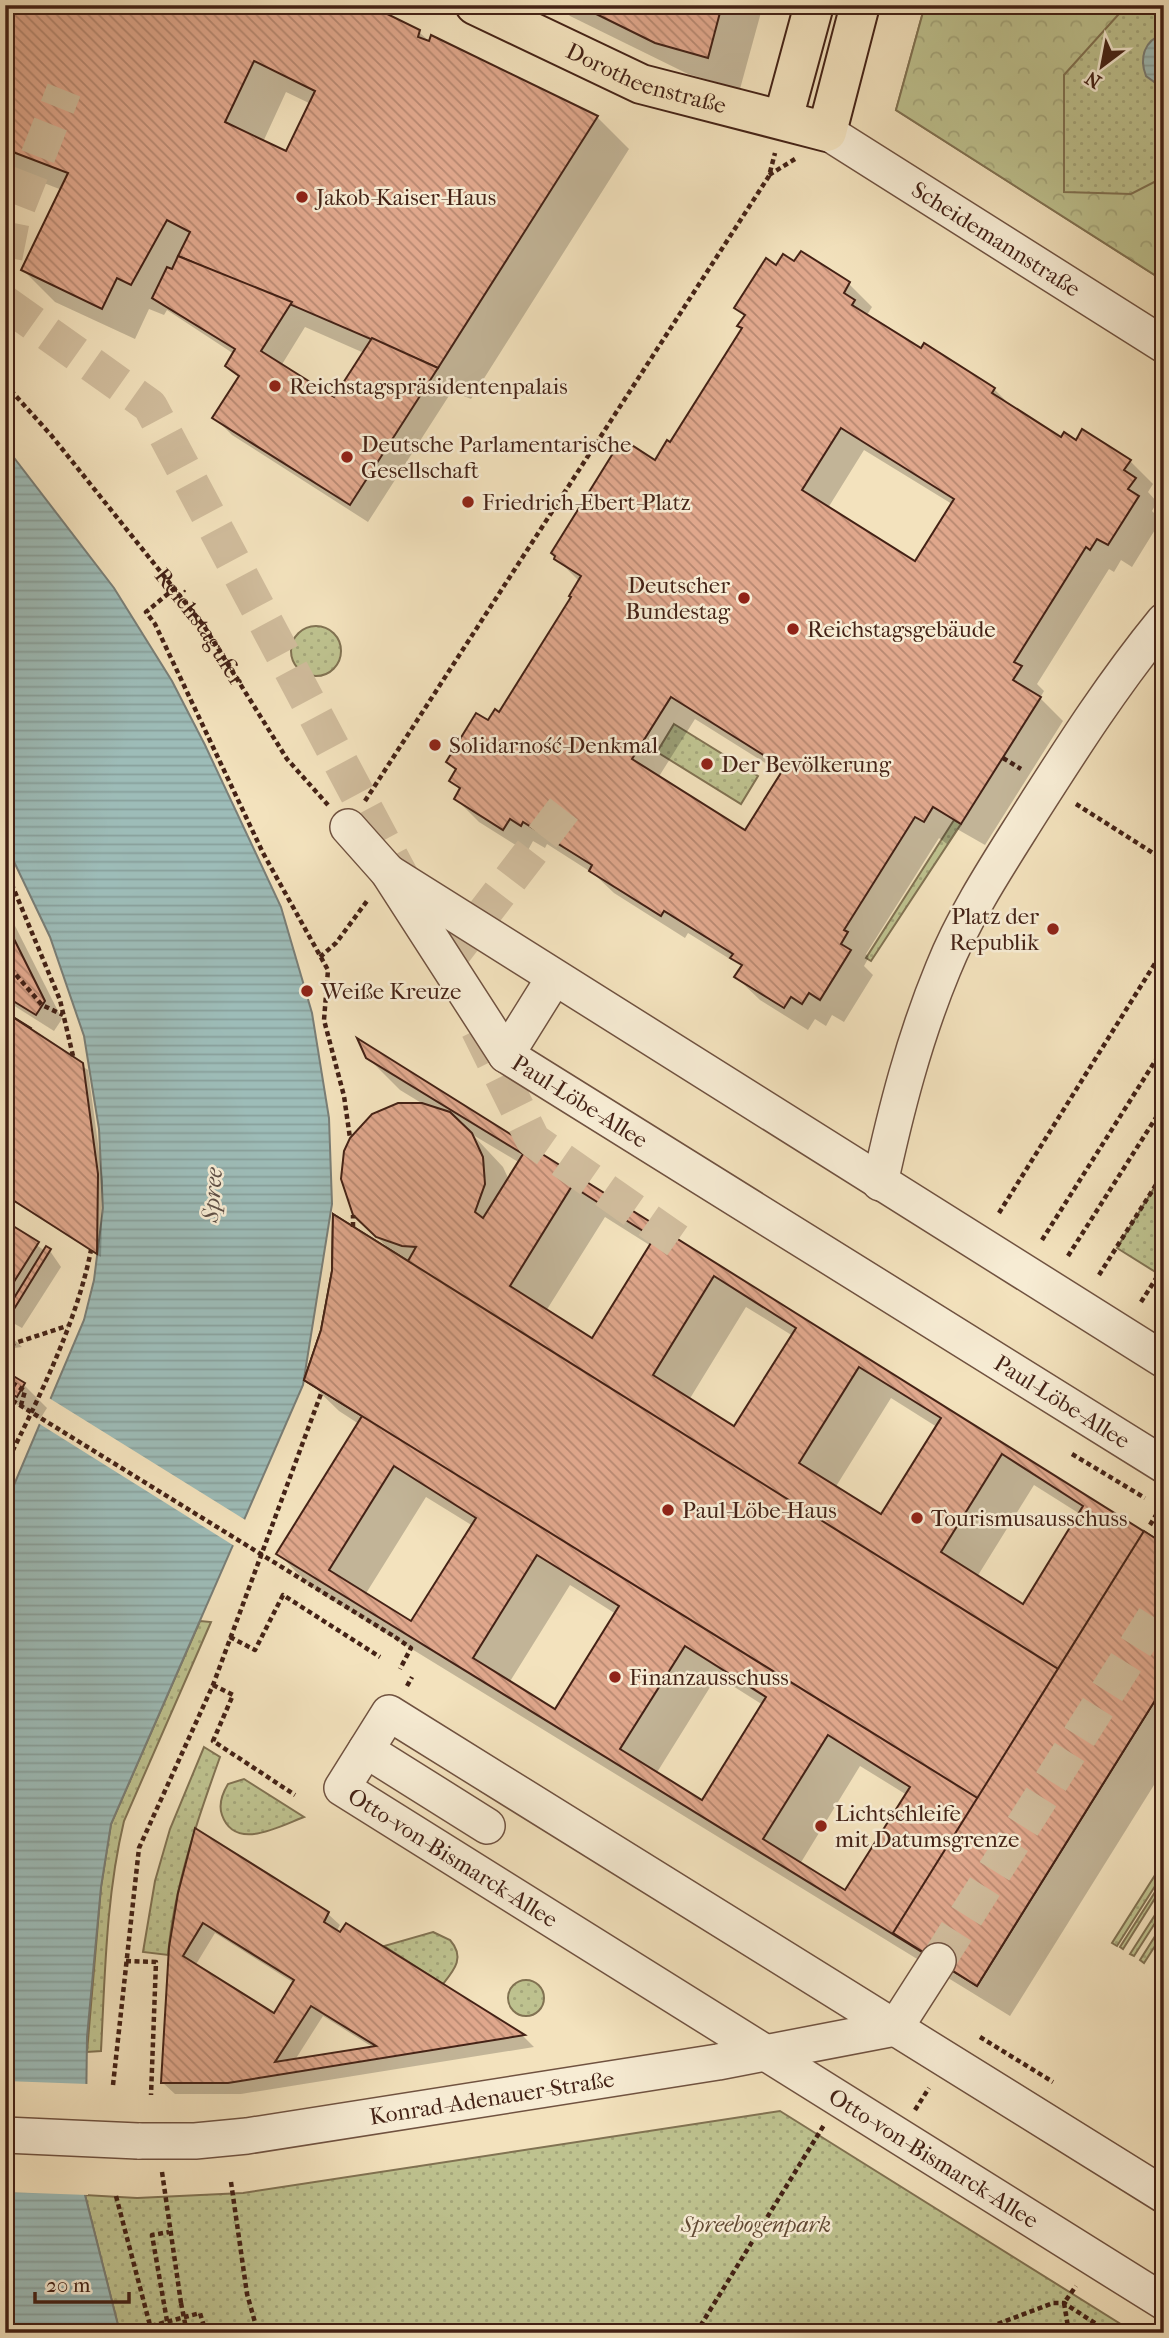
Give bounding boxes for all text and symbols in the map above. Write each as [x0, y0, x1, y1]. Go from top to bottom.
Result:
north arrow [1068, 32, 1138, 102]
street label: Dorotheenstraße [562, 37, 729, 119]
text: N [1081, 66, 1105, 93]
street label: Scheidemannstraße [907, 176, 1085, 302]
place label: Jakob-Kaiser-Haus [314, 184, 496, 211]
marker: Jakob-Kaiser-Haus [294, 189, 310, 205]
place label: Reichstagspräsidentenpalais [289, 373, 568, 400]
marker: Reichstagspräsidentenpalais [267, 378, 283, 394]
place label: Deutsche Parlamentarische Gesellschaft [361, 431, 631, 484]
marker: Deutsche Parlamentarische Gesellschaft [339, 449, 355, 465]
place label: Friedrich-Ebert-Platz [482, 489, 691, 516]
marker: Friedrich-Ebert-Platz [460, 494, 476, 510]
street label: Reichstagufer [149, 562, 252, 691]
place label: Deutscher Bundestag [625, 572, 731, 625]
marker: Deutscher Bundestag [736, 590, 752, 606]
place label: Reichstagsgebäude [807, 616, 996, 643]
marker: Reichstagsgebäude [785, 621, 801, 637]
place label: Solidarność-Denkmal [449, 732, 659, 759]
marker: Solidarność-Denkmal [427, 737, 443, 753]
place label: Der Bevölkerung [721, 751, 892, 778]
marker: Der Bevölkerung [699, 756, 715, 772]
place label: Platz der Republik [949, 903, 1040, 956]
marker: Platz der Republik [1045, 921, 1061, 937]
place label: Weiße Kreuze [320, 978, 461, 1005]
marker: Weiße Kreuze [299, 983, 315, 999]
street label: Paul-Löbe-Allee [507, 1049, 653, 1154]
water label: Spree [196, 1165, 228, 1224]
street label: Paul-Löbe-Allee [989, 1349, 1135, 1454]
place label: Paul-Löbe-Haus [682, 1497, 837, 1524]
marker: Paul-Löbe-Haus [660, 1502, 676, 1518]
place label: Tourismusausschuss [931, 1505, 1128, 1532]
marker: Tourismusausschuss [909, 1510, 925, 1526]
place label: Finanzausschuss [629, 1664, 789, 1691]
marker: Finanzausschuss [607, 1669, 623, 1685]
street label: Otto-von-Bismarck-Allee [343, 1782, 563, 1933]
place label: Lichtschleife mit Datumsgrenze [835, 1800, 1019, 1853]
marker: Lichtschleife mit Datumsgrenze [813, 1818, 829, 1834]
street label: Konrad-Adenauer-Straße [367, 2065, 616, 2130]
street label: Otto-von-Bismarck-Allee [824, 2082, 1043, 2234]
park label: Spreebogenpark [680, 2211, 831, 2238]
scale bar [35, 2261, 130, 2305]
text: 20 m [46, 2273, 91, 2297]

